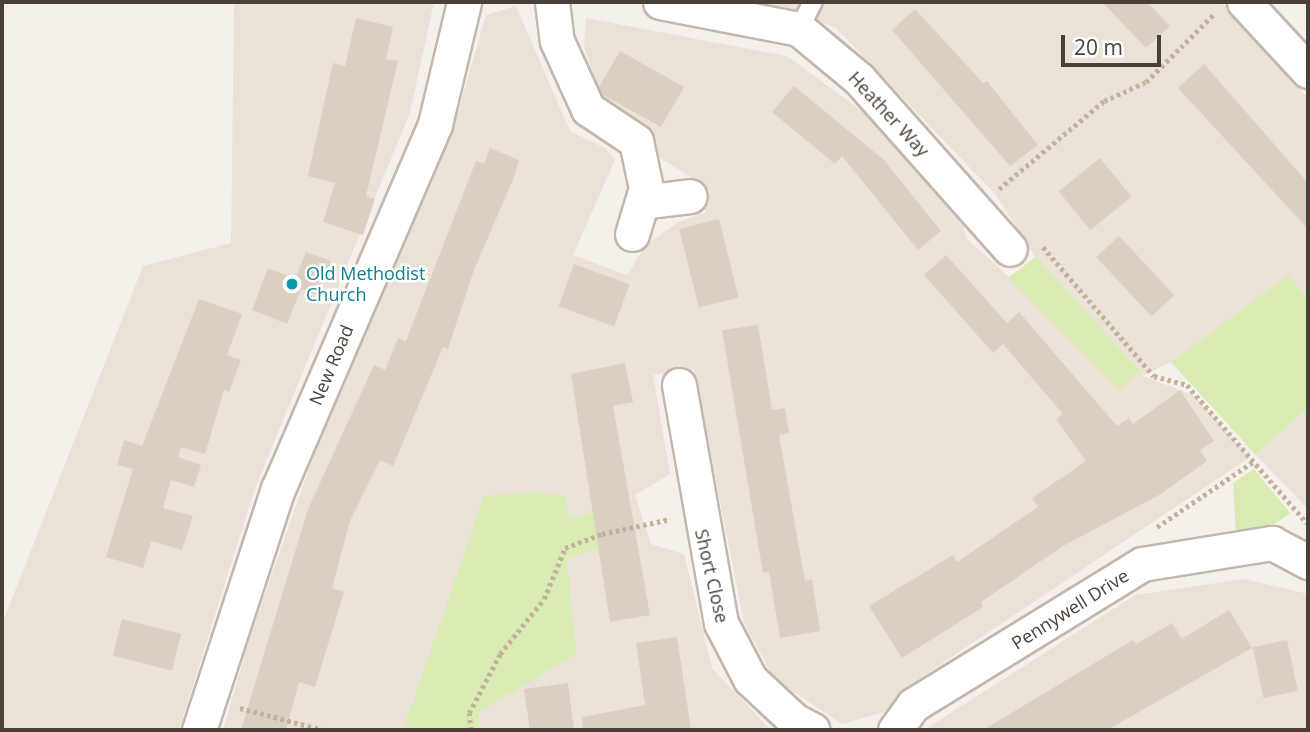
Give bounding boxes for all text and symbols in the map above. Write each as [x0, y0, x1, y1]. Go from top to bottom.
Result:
scale bar [1065, 21, 1165, 65]
text: 20 m [1074, 33, 1123, 61]
street label: Heather Way [844, 67, 934, 161]
place label: Old Methodist Church [306, 263, 425, 306]
marker: Old Methodist Church [284, 276, 300, 292]
street label: New Road [304, 322, 358, 408]
street label: Short Close [691, 527, 733, 625]
street label: Pennywell Drive [1007, 564, 1133, 654]

